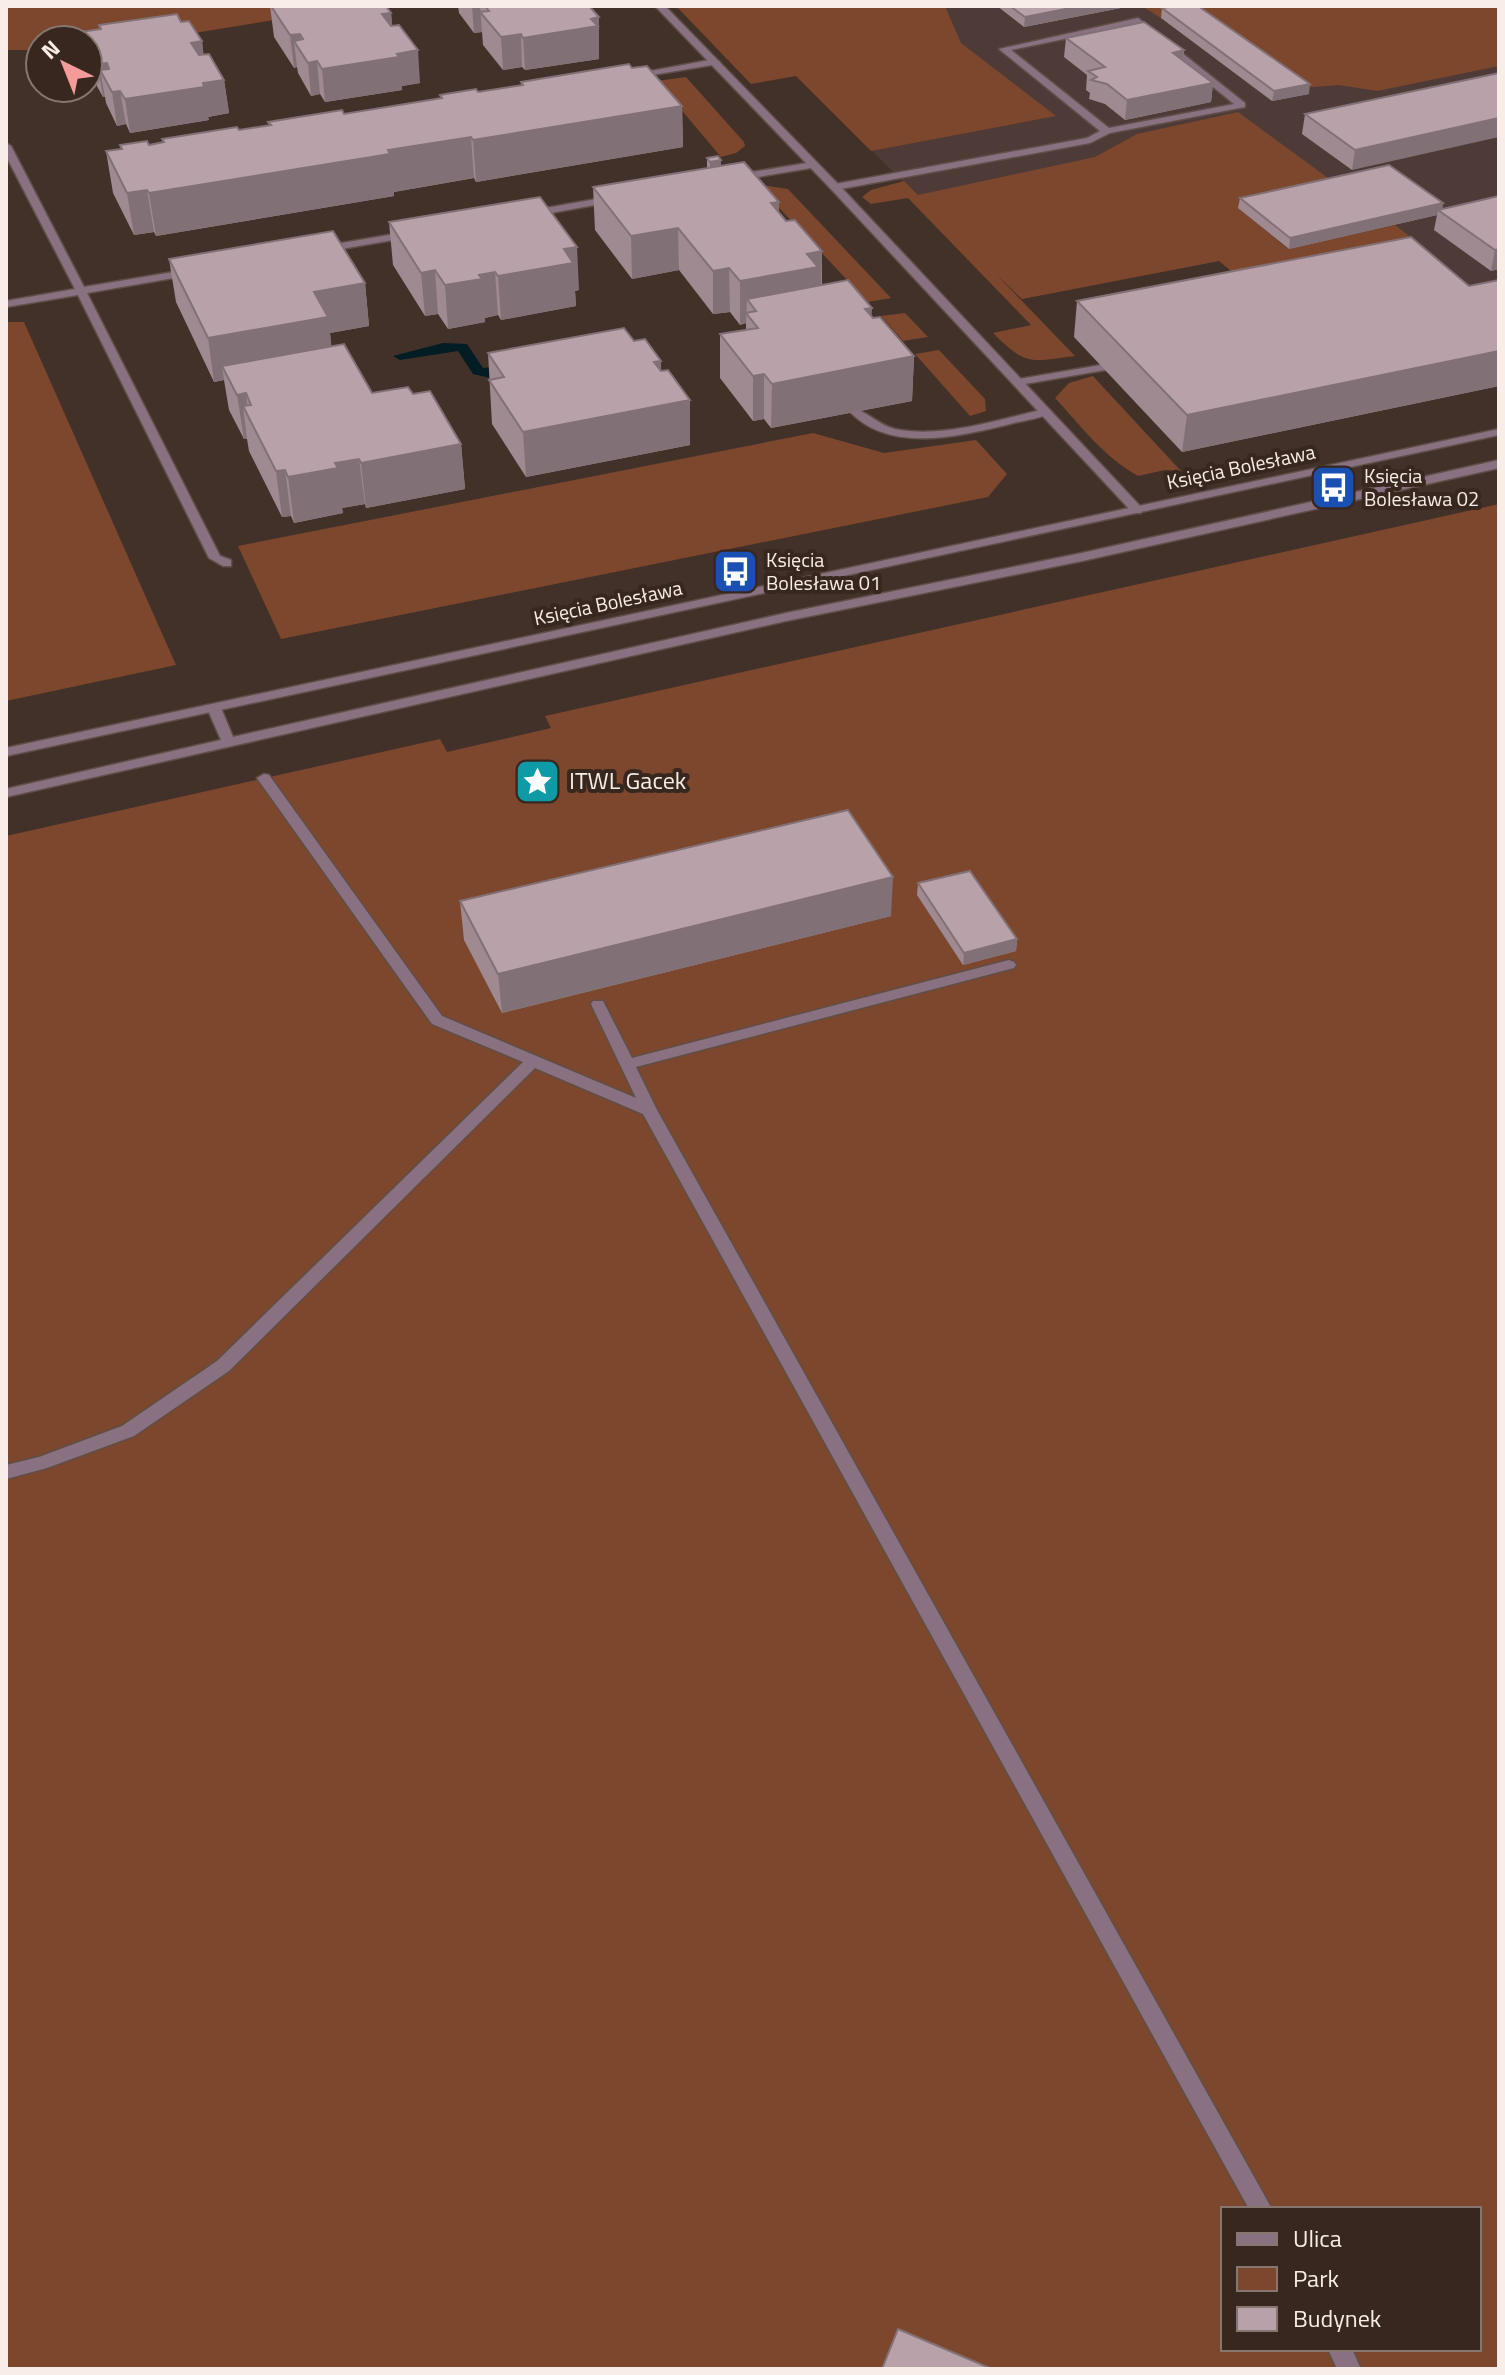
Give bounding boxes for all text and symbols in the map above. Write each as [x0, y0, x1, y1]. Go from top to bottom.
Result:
north arrow [24, 24, 104, 104]
text: N [33, 32, 68, 67]
street label: Księcia Bolesława [1164, 436, 1318, 497]
place label: Księcia Bolesława 02 [1364, 460, 1479, 514]
bus stop icon: Księcia Bolesława 02 [1309, 464, 1357, 512]
place label: Księcia Bolesława 01 [766, 544, 881, 598]
bus stop icon: Księcia Bolesława 01 [711, 547, 759, 595]
street label: Księcia Bolesława [531, 572, 685, 633]
place icon: ITWL Gacek [514, 757, 562, 805]
place label: ITWL Gacek [569, 762, 687, 798]
legend [1221, 2207, 1481, 2351]
text: Ulica [1293, 2220, 1342, 2256]
text: Park [1293, 2260, 1339, 2296]
text: Budynek [1293, 2300, 1382, 2336]

